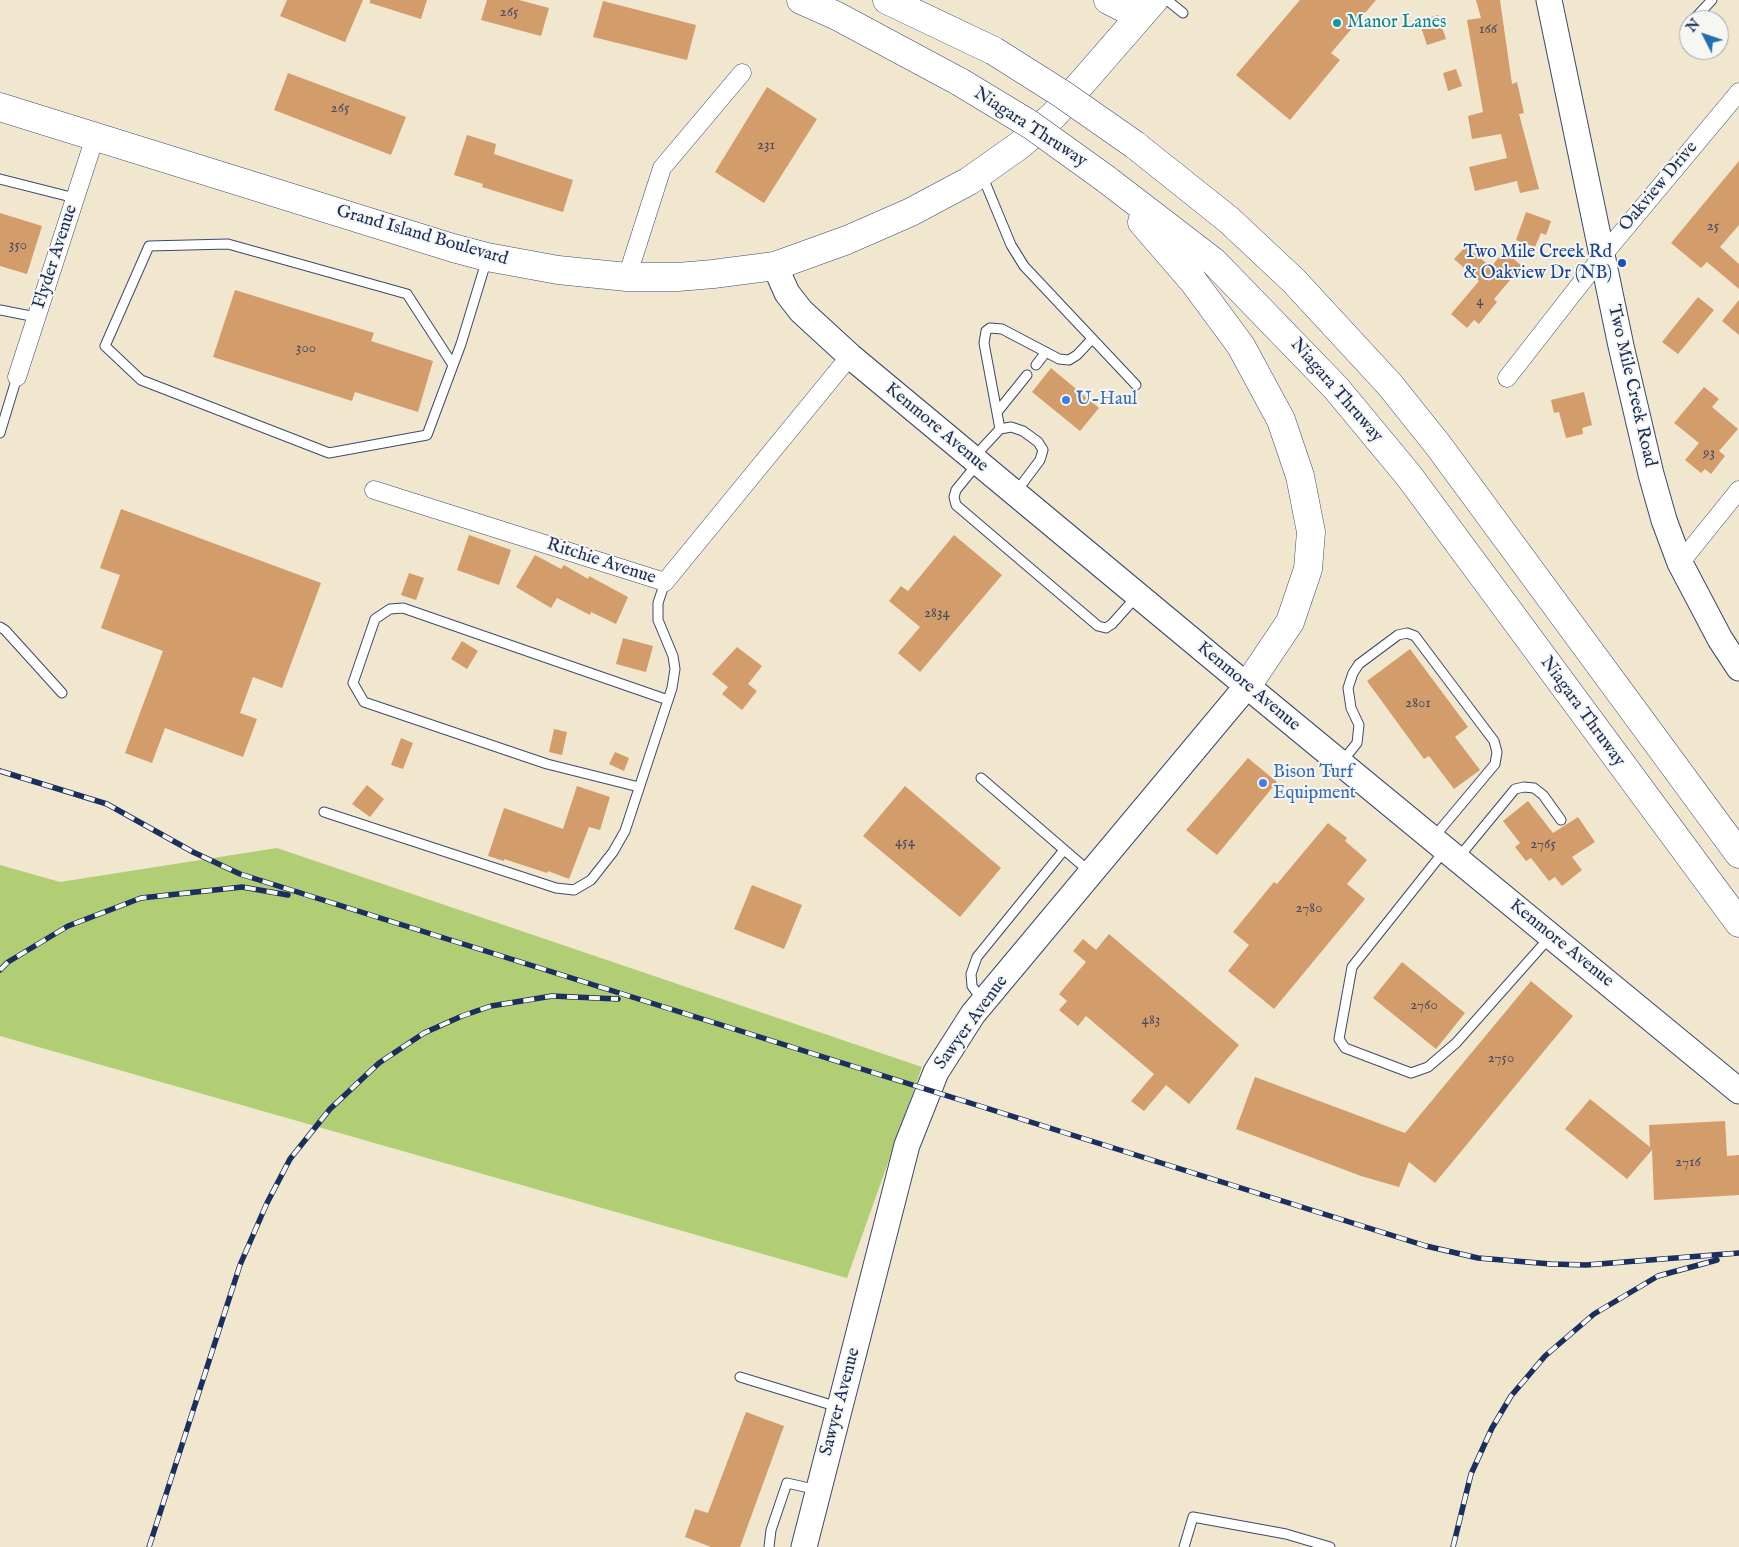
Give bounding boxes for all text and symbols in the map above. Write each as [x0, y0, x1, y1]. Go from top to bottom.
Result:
house number: 265 [500, 4, 518, 22]
north arrow [1679, 10, 1729, 60]
place label: Manor Lanes [1347, 12, 1446, 34]
text: N [1683, 15, 1704, 36]
marker: Manor Lanes [1331, 17, 1343, 29]
house number: 166 [1479, 21, 1497, 39]
street label: Niagara Thruway [969, 83, 1091, 173]
house number: 265 [331, 100, 349, 118]
house number: 231 [757, 137, 775, 155]
street label: Oakview Drive [1615, 138, 1703, 236]
street label: Grand Island Boulevard [334, 201, 510, 271]
street label: Flyder Avenue [29, 202, 83, 312]
house number: 25 [1707, 218, 1719, 236]
house number: 350 [9, 237, 27, 255]
place label: Two Mile Creek Rd & Oakview Dr (NB) [1463, 242, 1612, 284]
marker: Two Mile Creek Rd & Oakview Dr (NB) [1616, 257, 1628, 269]
house number: 4 [1476, 293, 1484, 311]
street label: Two Mile Creek Road [1602, 303, 1660, 469]
street label: Niagara Thruway [1285, 335, 1387, 447]
house number: 300 [296, 340, 316, 358]
street label: Kenmore Avenue [880, 379, 992, 477]
place label: U-Haul [1076, 389, 1137, 411]
marker: U-Haul [1060, 394, 1072, 406]
house number: 93 [1703, 445, 1715, 463]
street label: Ritchie Avenue [544, 534, 658, 590]
house number: 2834 [924, 605, 950, 623]
street label: Kenmore Avenue [1192, 638, 1304, 736]
street label: Niagara Thruway [1535, 653, 1629, 771]
house number: 2801 [1405, 695, 1431, 713]
place label: Bison Turf Equipment [1273, 762, 1356, 804]
marker: Bison Turf Equipment [1257, 777, 1269, 789]
house number: 454 [895, 834, 915, 852]
house number: 2765 [1530, 836, 1556, 854]
street label: Kenmore Avenue [1504, 895, 1618, 993]
house number: 2780 [1295, 900, 1323, 918]
street label: Sawyer Avenue [931, 972, 1013, 1074]
house number: 2760 [1410, 997, 1438, 1015]
house number: 483 [1142, 1012, 1160, 1030]
house number: 2750 [1488, 1050, 1514, 1068]
house number: 2716 [1675, 1154, 1701, 1172]
street label: Sawyer Avenue [816, 1346, 866, 1458]

